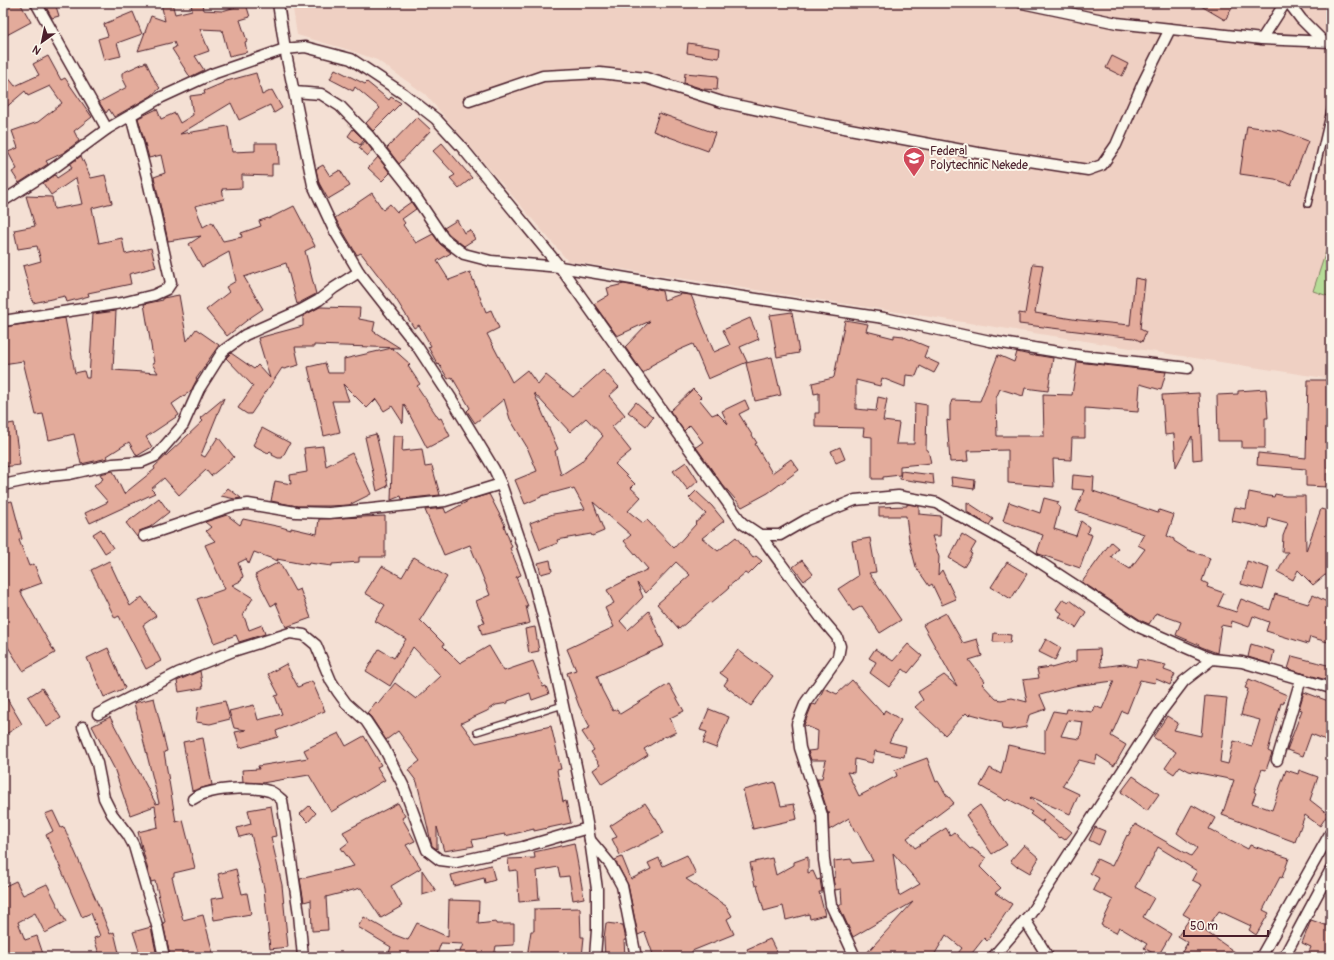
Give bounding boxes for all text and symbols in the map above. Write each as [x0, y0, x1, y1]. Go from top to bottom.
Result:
north arrow [22, 22, 62, 62]
text: N [30, 42, 43, 57]
place label: Federal Polytechnic Nekede [930, 144, 1028, 173]
school or university icon: Federal Polytechnic Nekede [901, 145, 927, 178]
scale bar [1184, 912, 1268, 938]
text: 50 m [1190, 919, 1218, 934]

